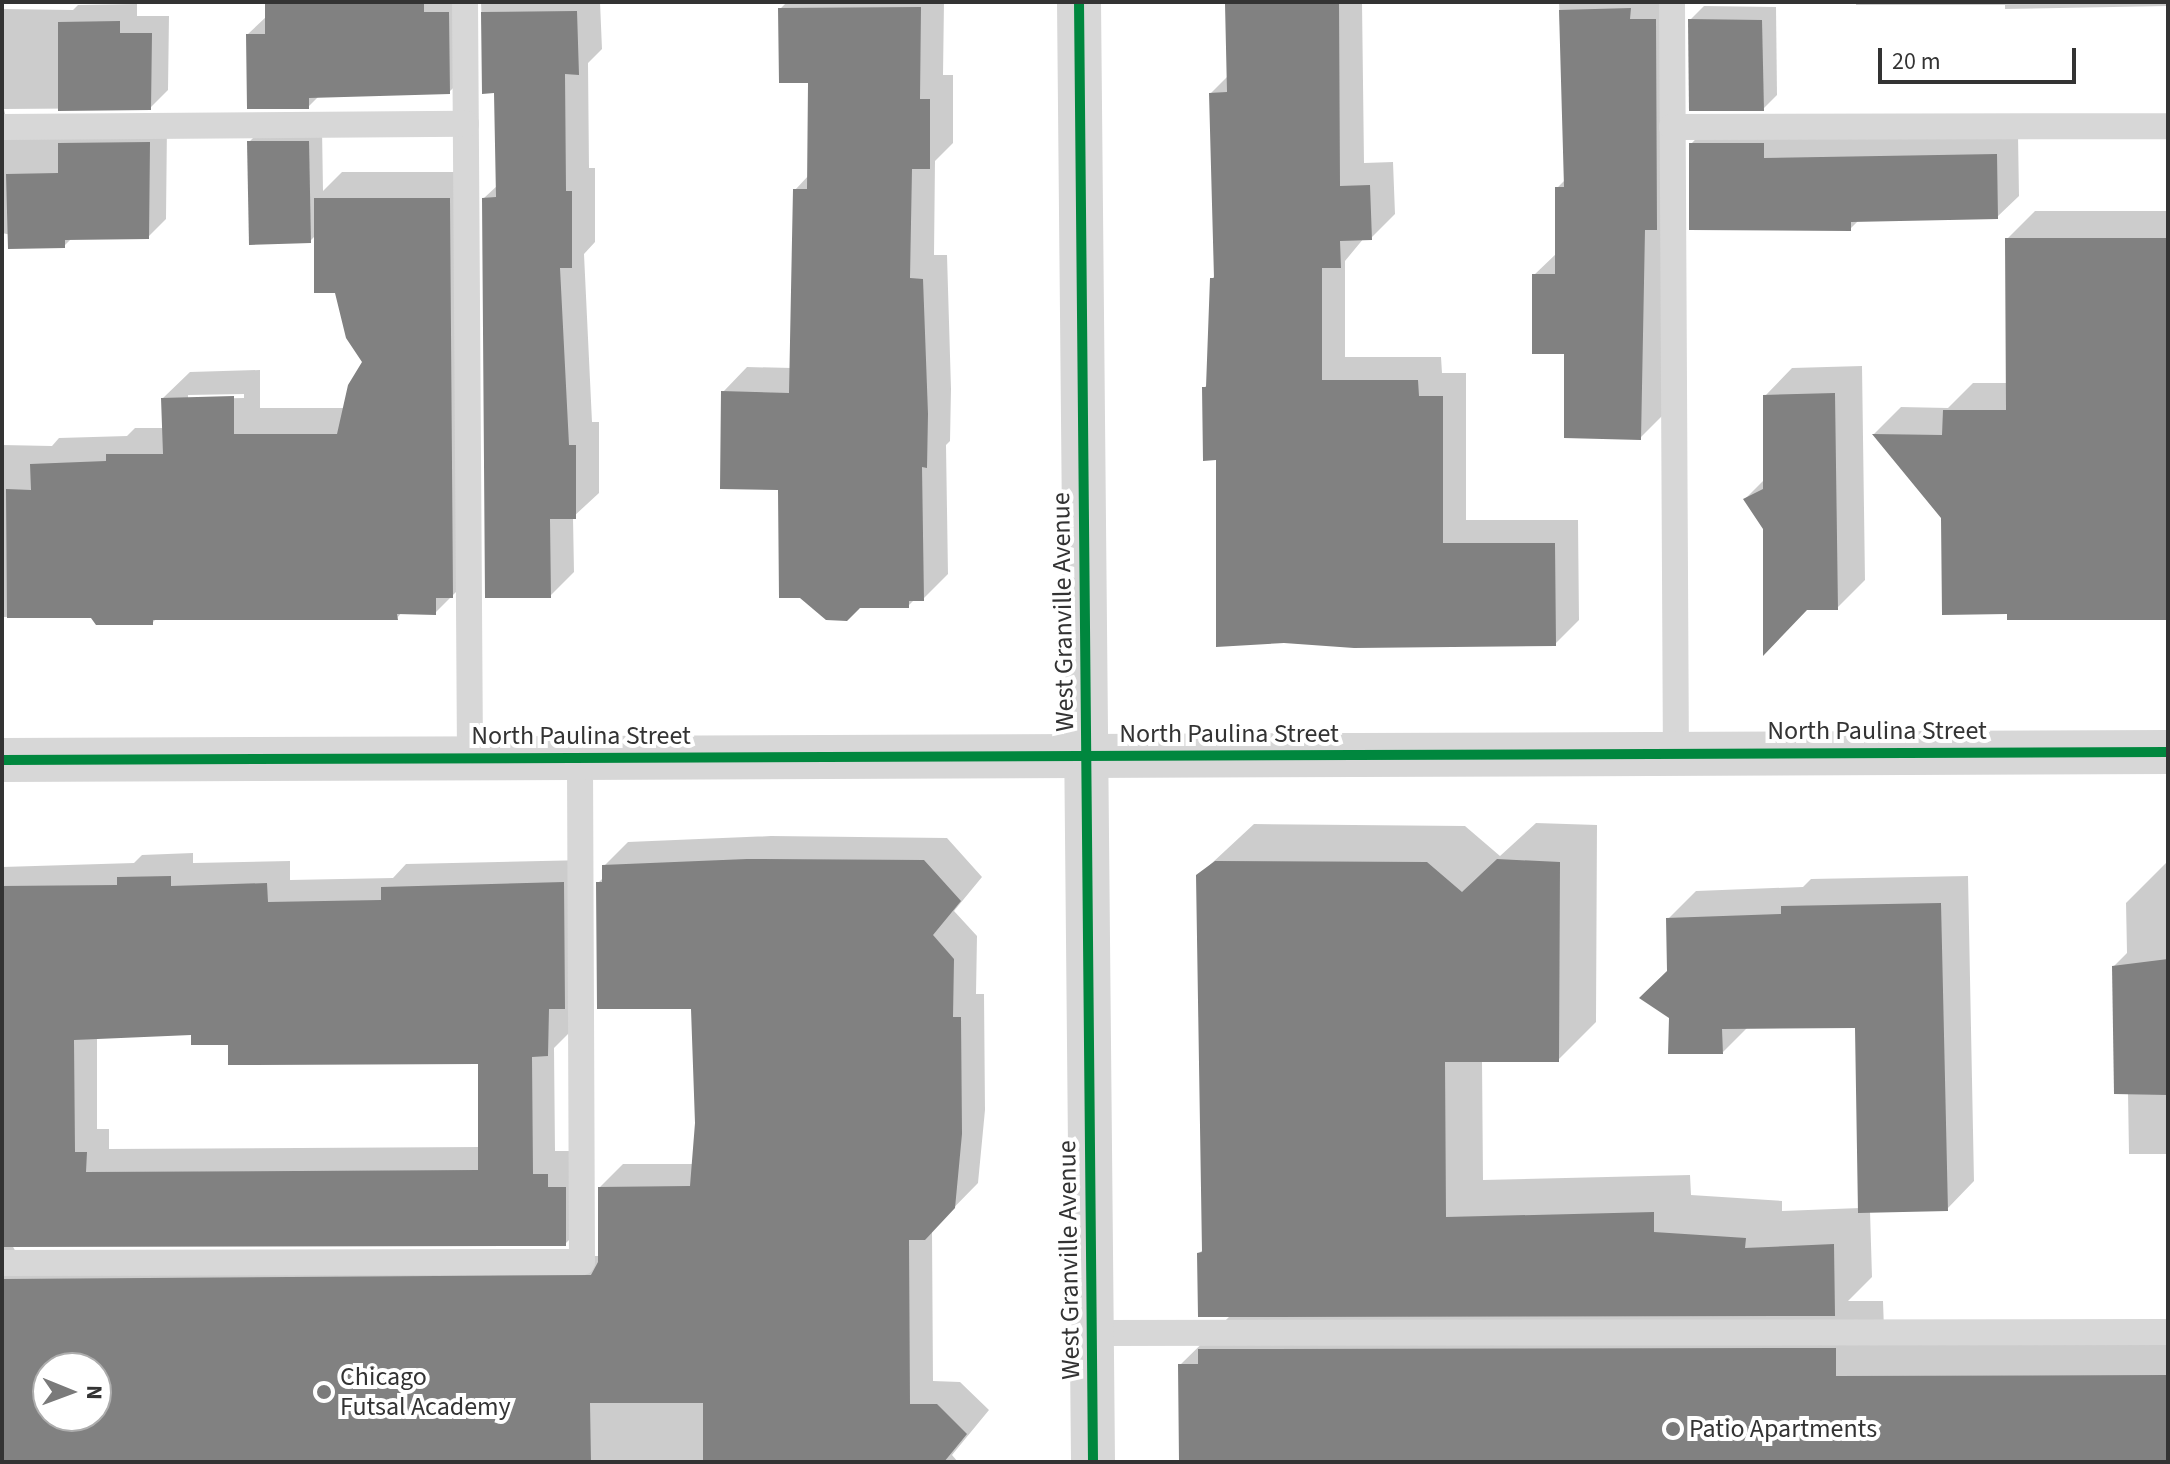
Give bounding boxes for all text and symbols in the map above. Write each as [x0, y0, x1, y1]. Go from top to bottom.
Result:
scale bar [1882, 32, 2080, 82]
text: 20 m [1892, 44, 1941, 79]
street label: West Granville Avenue [1045, 492, 1081, 732]
street label: North Paulina Street [1767, 715, 1987, 747]
street label: North Paulina Street [1119, 718, 1339, 750]
street label: North Paulina Street [471, 720, 691, 752]
street label: West Granville Avenue [1051, 1140, 1087, 1380]
north arrow [32, 1352, 112, 1432]
place label: Chicago Futsal Academy [340, 1361, 511, 1422]
marker: Chicago Futsal Academy [315, 1383, 333, 1401]
text: N [78, 1385, 110, 1400]
place label: Patio Apartments [1689, 1413, 1877, 1445]
marker: Patio Apartments [1664, 1420, 1682, 1438]

